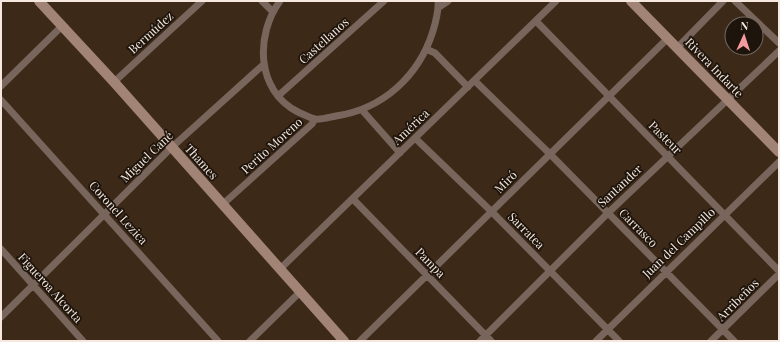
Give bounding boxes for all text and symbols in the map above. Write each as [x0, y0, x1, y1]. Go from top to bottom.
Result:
street label: Bermúdez [124, 8, 176, 57]
street label: Castellanos [295, 14, 352, 67]
north arrow [724, 16, 764, 56]
text: N [740, 18, 749, 33]
street label: Rivera Indarte [682, 34, 747, 101]
street label: América [388, 105, 432, 148]
street label: Perito Moreno [237, 113, 306, 177]
street label: Pasteur [646, 117, 686, 158]
street label: Miguel Cané [117, 127, 176, 185]
street label: Thames [182, 140, 222, 182]
street label: Santander [594, 160, 646, 210]
street label: Miró [491, 166, 520, 196]
street label: Coronel Lezica [86, 177, 152, 248]
street label: Juan del Campillo [638, 203, 718, 282]
street label: Carrasco [616, 204, 662, 250]
street label: Sarratea [505, 209, 548, 252]
street label: Pampa [412, 244, 449, 281]
street label: Figueroa Alcorta [15, 249, 86, 326]
street label: Arribeños [712, 275, 762, 325]

